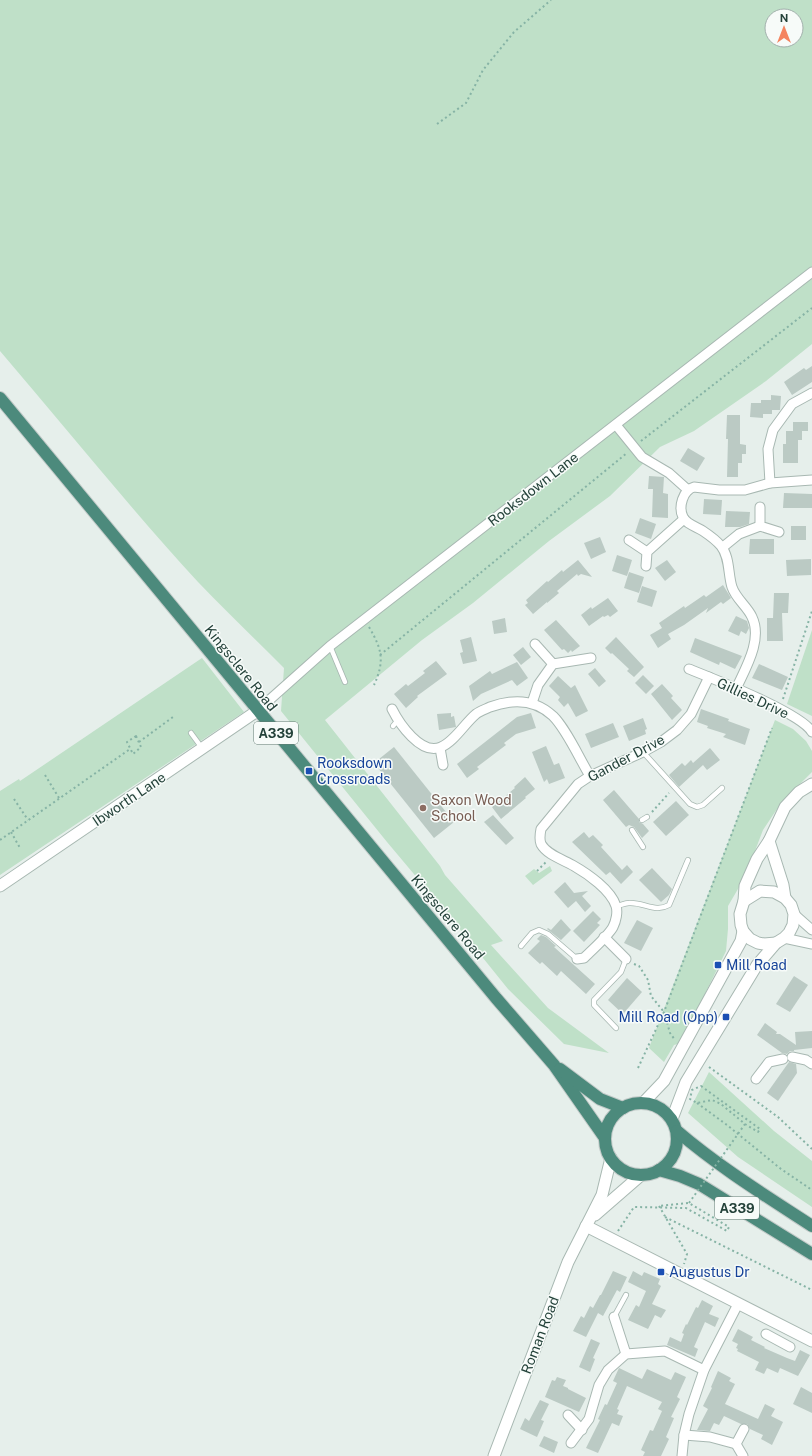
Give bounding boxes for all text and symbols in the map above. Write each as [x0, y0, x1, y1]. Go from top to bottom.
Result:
north arrow [764, 8, 804, 48]
text: N [780, 12, 788, 24]
street label: Rooksdown Lane [485, 449, 581, 529]
street label: Kingsclere Road [201, 622, 281, 714]
street label: Gillies Drive [715, 674, 791, 722]
road number: A339 [254, 722, 298, 744]
street label: Gander Drive [585, 731, 667, 785]
place label: Rooksdown Crossroads [317, 755, 392, 787]
marker: Rooksdown Crossroads [304, 766, 314, 776]
street label: Ibworth Lane [89, 769, 169, 829]
place label: Saxon Wood School [431, 792, 512, 824]
marker: Saxon Wood School [418, 803, 428, 813]
street label: Kingsclere Road [408, 871, 488, 963]
place label: Mill Road [726, 957, 787, 973]
marker: Mill Road [713, 960, 723, 970]
place label: Mill Road (Opp) [619, 1009, 718, 1025]
marker: Mill Road (Opp) [721, 1012, 731, 1022]
road number: A339 [715, 1197, 759, 1219]
place label: Augustus Dr [669, 1264, 750, 1280]
marker: Augustus Dr [656, 1267, 666, 1277]
street label: Roman Road [518, 1294, 562, 1376]

